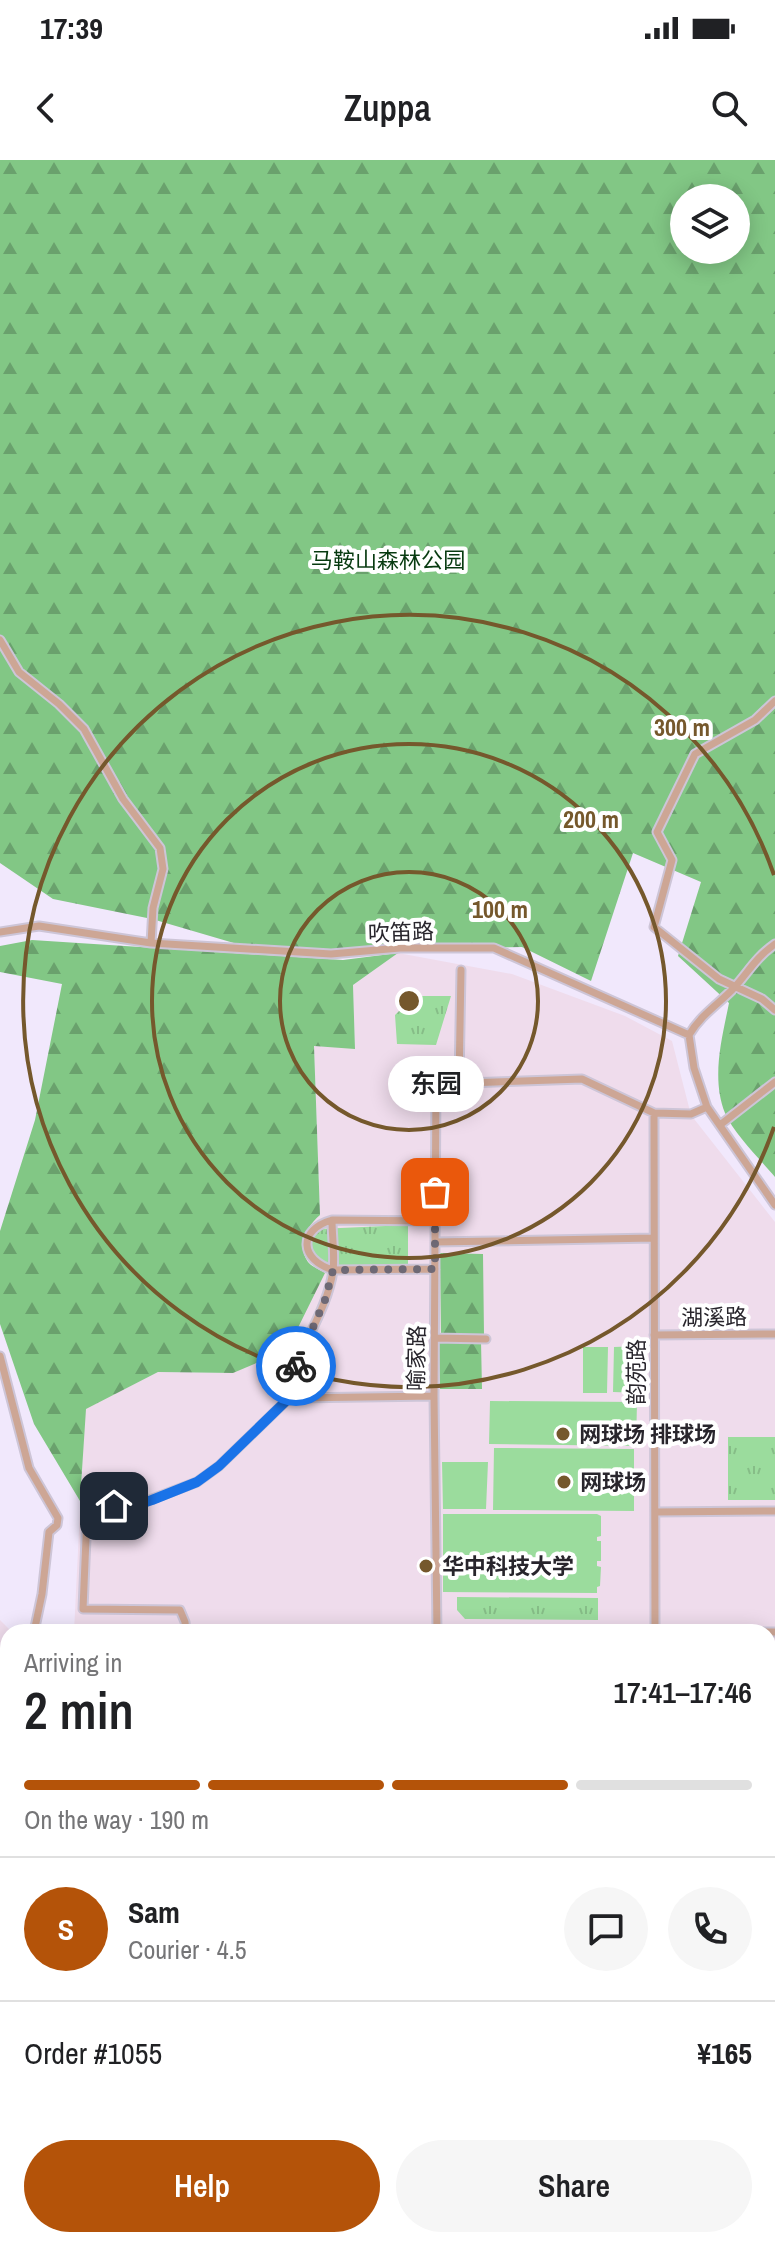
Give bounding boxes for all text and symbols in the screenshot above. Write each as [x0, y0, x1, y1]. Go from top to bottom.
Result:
text: 17:39 [40, 8, 103, 48]
text: Zuppa [344, 84, 431, 132]
icon: back [24, 86, 68, 130]
icon: search [707, 86, 751, 130]
map controls [670, 184, 750, 264]
button: layers [670, 184, 750, 264]
park label: 马鞍山森林公园 [311, 545, 465, 575]
text: 300 m [654, 711, 710, 743]
text: 200 m [563, 803, 619, 835]
text: 100 m [472, 893, 528, 925]
street label: 吹笛路 [367, 916, 435, 948]
centre of rings [395, 987, 423, 1015]
callout: 东园 [387, 1056, 483, 1112]
text: 东园 [410, 1066, 462, 1101]
pin [401, 1158, 469, 1226]
icon: bag [413, 1170, 457, 1214]
street label: 湖溪路 [681, 1301, 747, 1333]
street label: 喻家路 [400, 1325, 432, 1391]
courier [256, 1326, 336, 1406]
street label: 韵苑路 [621, 1339, 651, 1405]
icon: bike [274, 1344, 318, 1388]
place label: 网球场 排球场 [579, 1419, 716, 1449]
marker: 网球场 排球场 [554, 1425, 572, 1443]
place label: 网球场 [580, 1467, 646, 1497]
pin [80, 1472, 148, 1540]
marker: 网球场 [555, 1473, 573, 1491]
icon: home [92, 1484, 136, 1528]
place label: 华中科技大学 [442, 1551, 574, 1581]
marker: 华中科技大学 [417, 1557, 435, 1575]
text: Arriving in [24, 1645, 122, 1680]
text: 17:41–17:46 [613, 1672, 752, 1712]
text: 2 min [24, 1675, 134, 1745]
text: On the way · 190 m [24, 1802, 209, 1837]
button: chat [564, 1887, 648, 1971]
button: phone [668, 1887, 752, 1971]
text: Sam [128, 1892, 180, 1932]
text: S [58, 1909, 74, 1949]
text: Courier · 4.5 [128, 1932, 247, 1967]
text: Order #1055 [24, 2033, 162, 2073]
text: ¥165 [697, 2033, 752, 2073]
button: Help [24, 2140, 380, 2232]
button: Share [396, 2140, 752, 2232]

